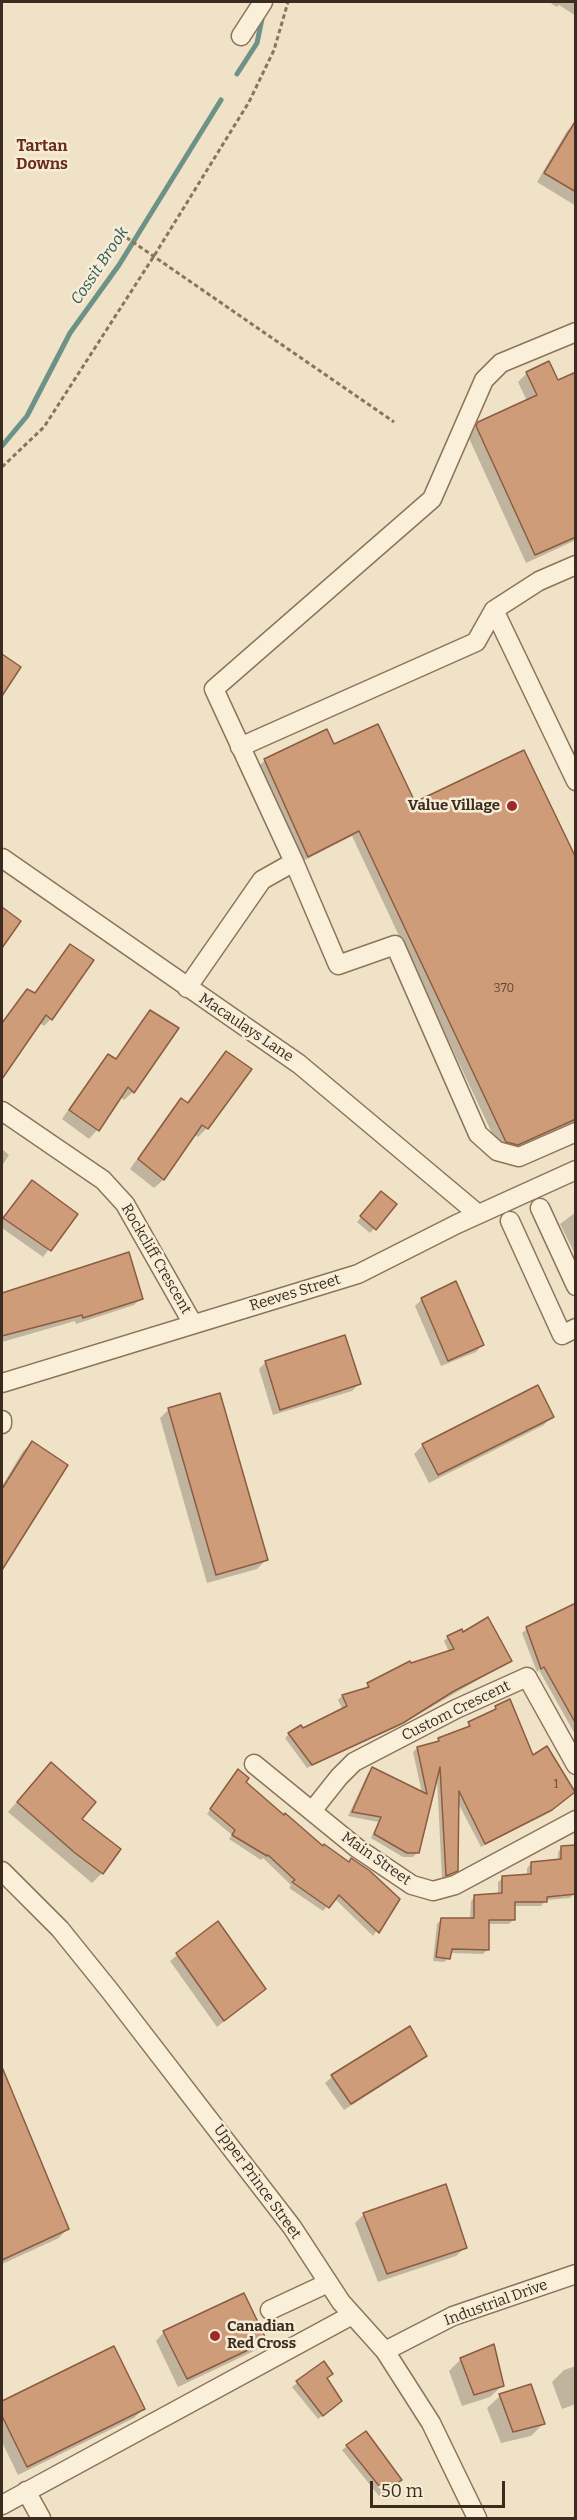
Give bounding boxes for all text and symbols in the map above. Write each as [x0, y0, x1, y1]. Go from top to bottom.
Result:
district label: Tartan Downs [16, 137, 68, 175]
water label: Cossit Brook [67, 224, 133, 308]
place label: Value Village [408, 797, 500, 815]
marker: Value Village [505, 799, 519, 813]
house number: 370 [494, 982, 514, 996]
street label: Macaulays Lane [195, 990, 297, 1066]
street label: Rockcliff Crescent [117, 1201, 195, 1317]
street label: Reeves Street [247, 1271, 343, 1315]
street label: Custom Crescent [399, 1677, 513, 1745]
house number: 1 [554, 1778, 558, 1792]
street label: Main Street [338, 1829, 414, 1889]
street label: Upper Prince Street [209, 2121, 305, 2243]
street label: Industrial Drive [442, 2276, 550, 2330]
place label: Canadian Red Cross [227, 2318, 296, 2353]
marker: Canadian Red Cross [208, 2329, 222, 2343]
scale bar [373, 2469, 508, 2507]
text: 50 m [381, 2480, 423, 2502]

